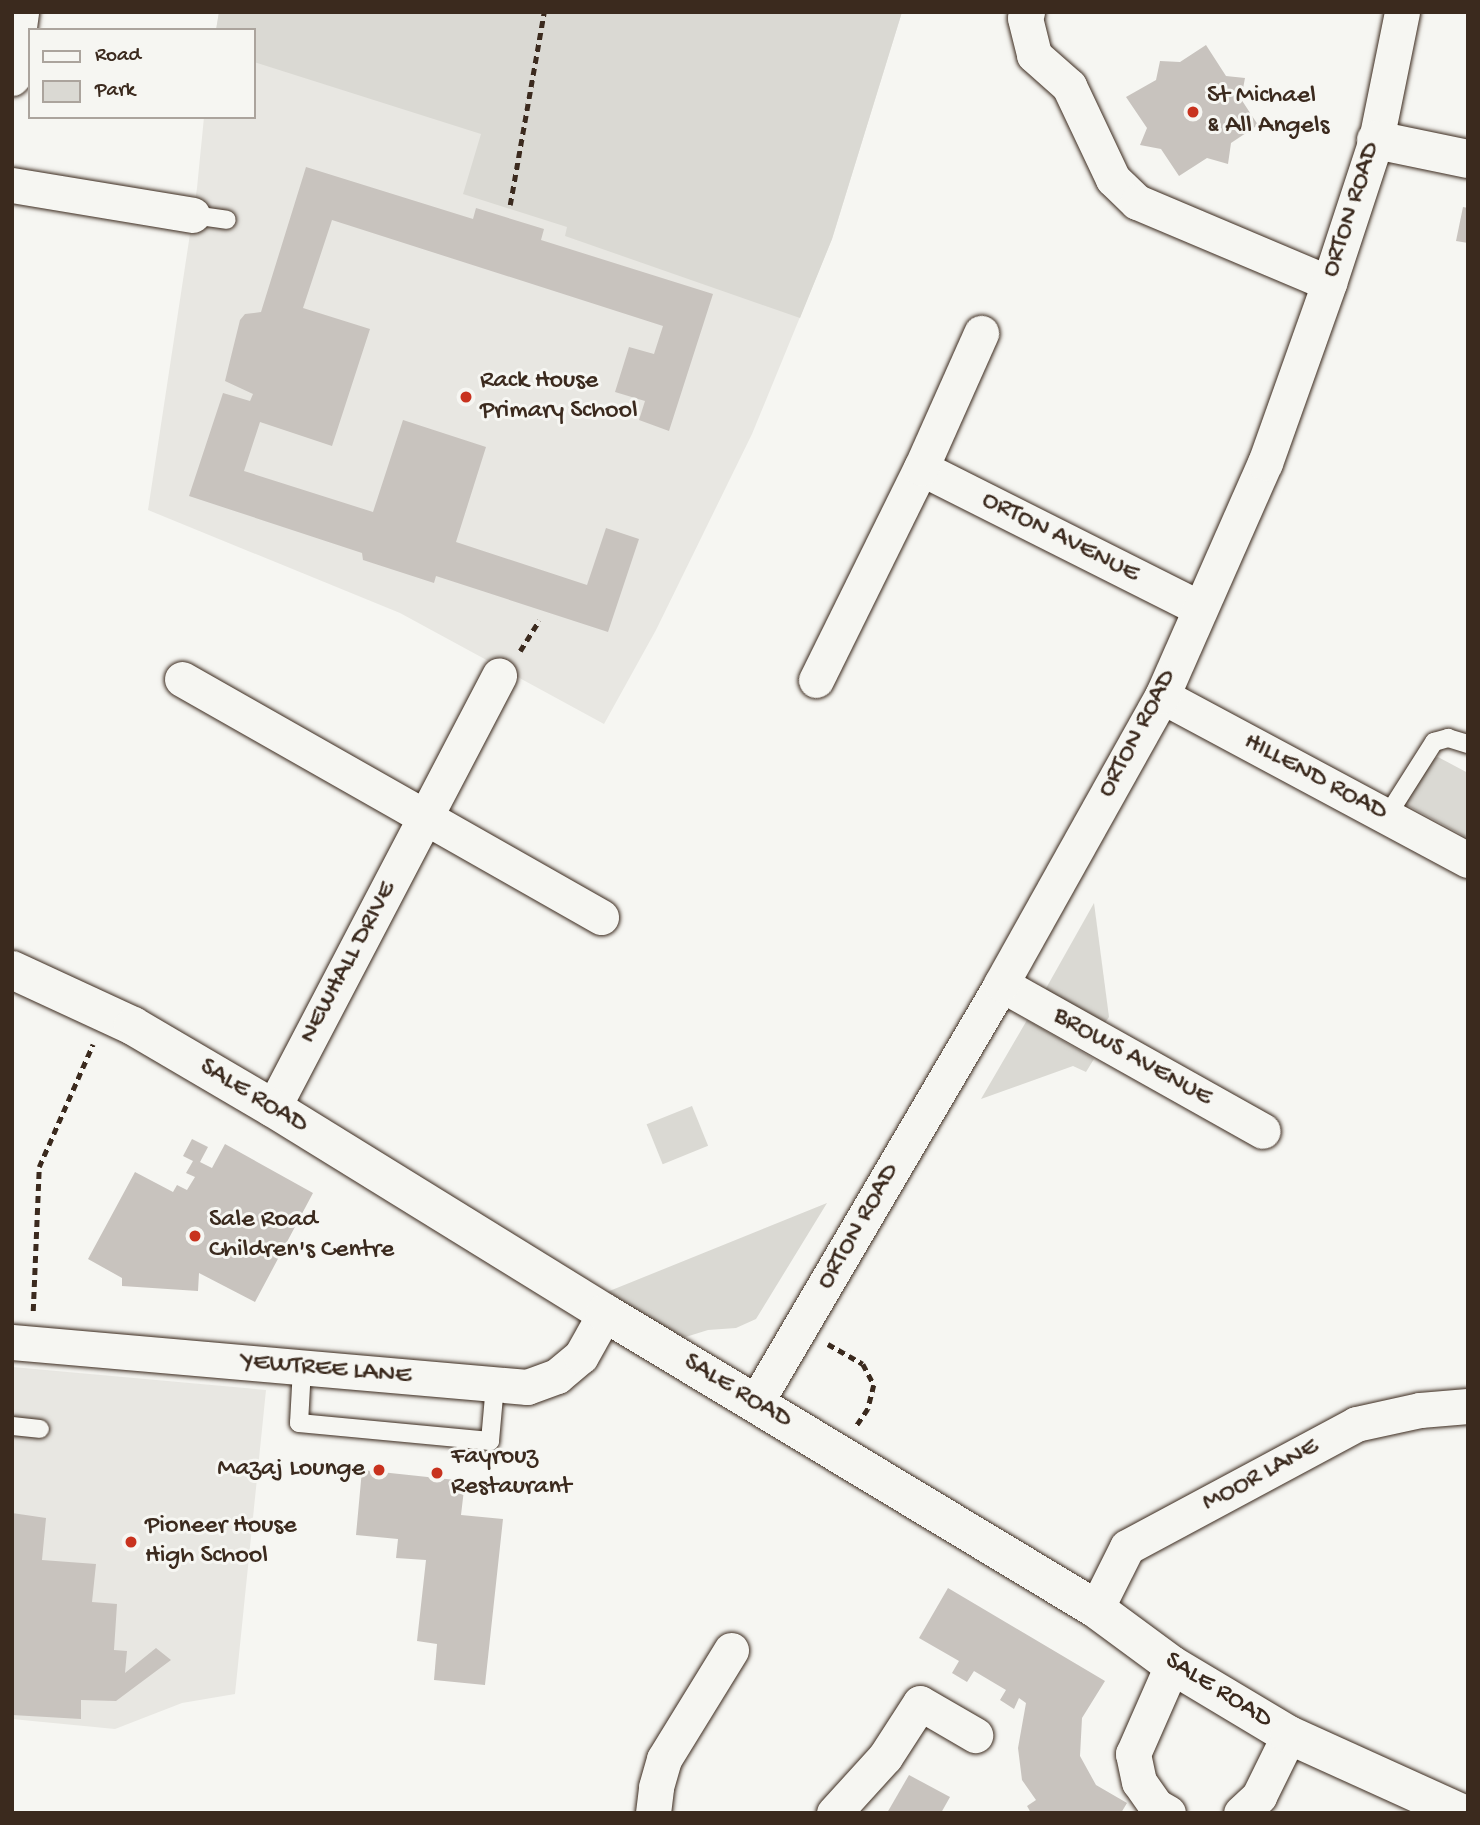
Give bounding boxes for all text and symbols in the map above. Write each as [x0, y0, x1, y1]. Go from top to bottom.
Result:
legend [28, 28, 256, 119]
text: Road [95, 44, 141, 69]
text: Park [95, 79, 135, 104]
place label: St Michael & All Angels [1207, 81, 1329, 142]
marker: St Michael & All Angels [1185, 104, 1201, 120]
street label: ORTON ROAD [1316, 139, 1388, 281]
place label: Rack House Primary School [480, 366, 638, 428]
marker: Rack House Primary School [458, 389, 474, 405]
street label: ORTON AVENUE [976, 485, 1144, 591]
street label: ORTON ROAD [1091, 665, 1185, 803]
street label: HILLEND ROAD [1238, 727, 1392, 829]
street label: NEWHALL DRIVE [293, 877, 405, 1049]
street label: BROWS AVENUE [1047, 1001, 1217, 1115]
street label: SALE ROAD [193, 1053, 313, 1141]
street label: ORTON ROAD [811, 1159, 907, 1295]
place label: Sale Road Children's Centre [209, 1205, 394, 1266]
marker: Sale Road Children's Centre [187, 1228, 203, 1244]
street label: YEWTREE LANE [240, 1347, 412, 1393]
street label: SALE ROAD [677, 1348, 797, 1436]
street label: MOOR LANE [1198, 1432, 1324, 1520]
place label: Fayrouz Restaurant [451, 1442, 571, 1504]
place label: Mazaj Lounge [217, 1454, 365, 1486]
marker: Mazaj Lounge [371, 1462, 387, 1478]
marker: Fayrouz Restaurant [429, 1465, 445, 1481]
place label: Pioneer House High School [145, 1511, 297, 1572]
marker: Pioneer House High School [123, 1534, 139, 1550]
street label: SALE ROAD [1158, 1646, 1278, 1736]

